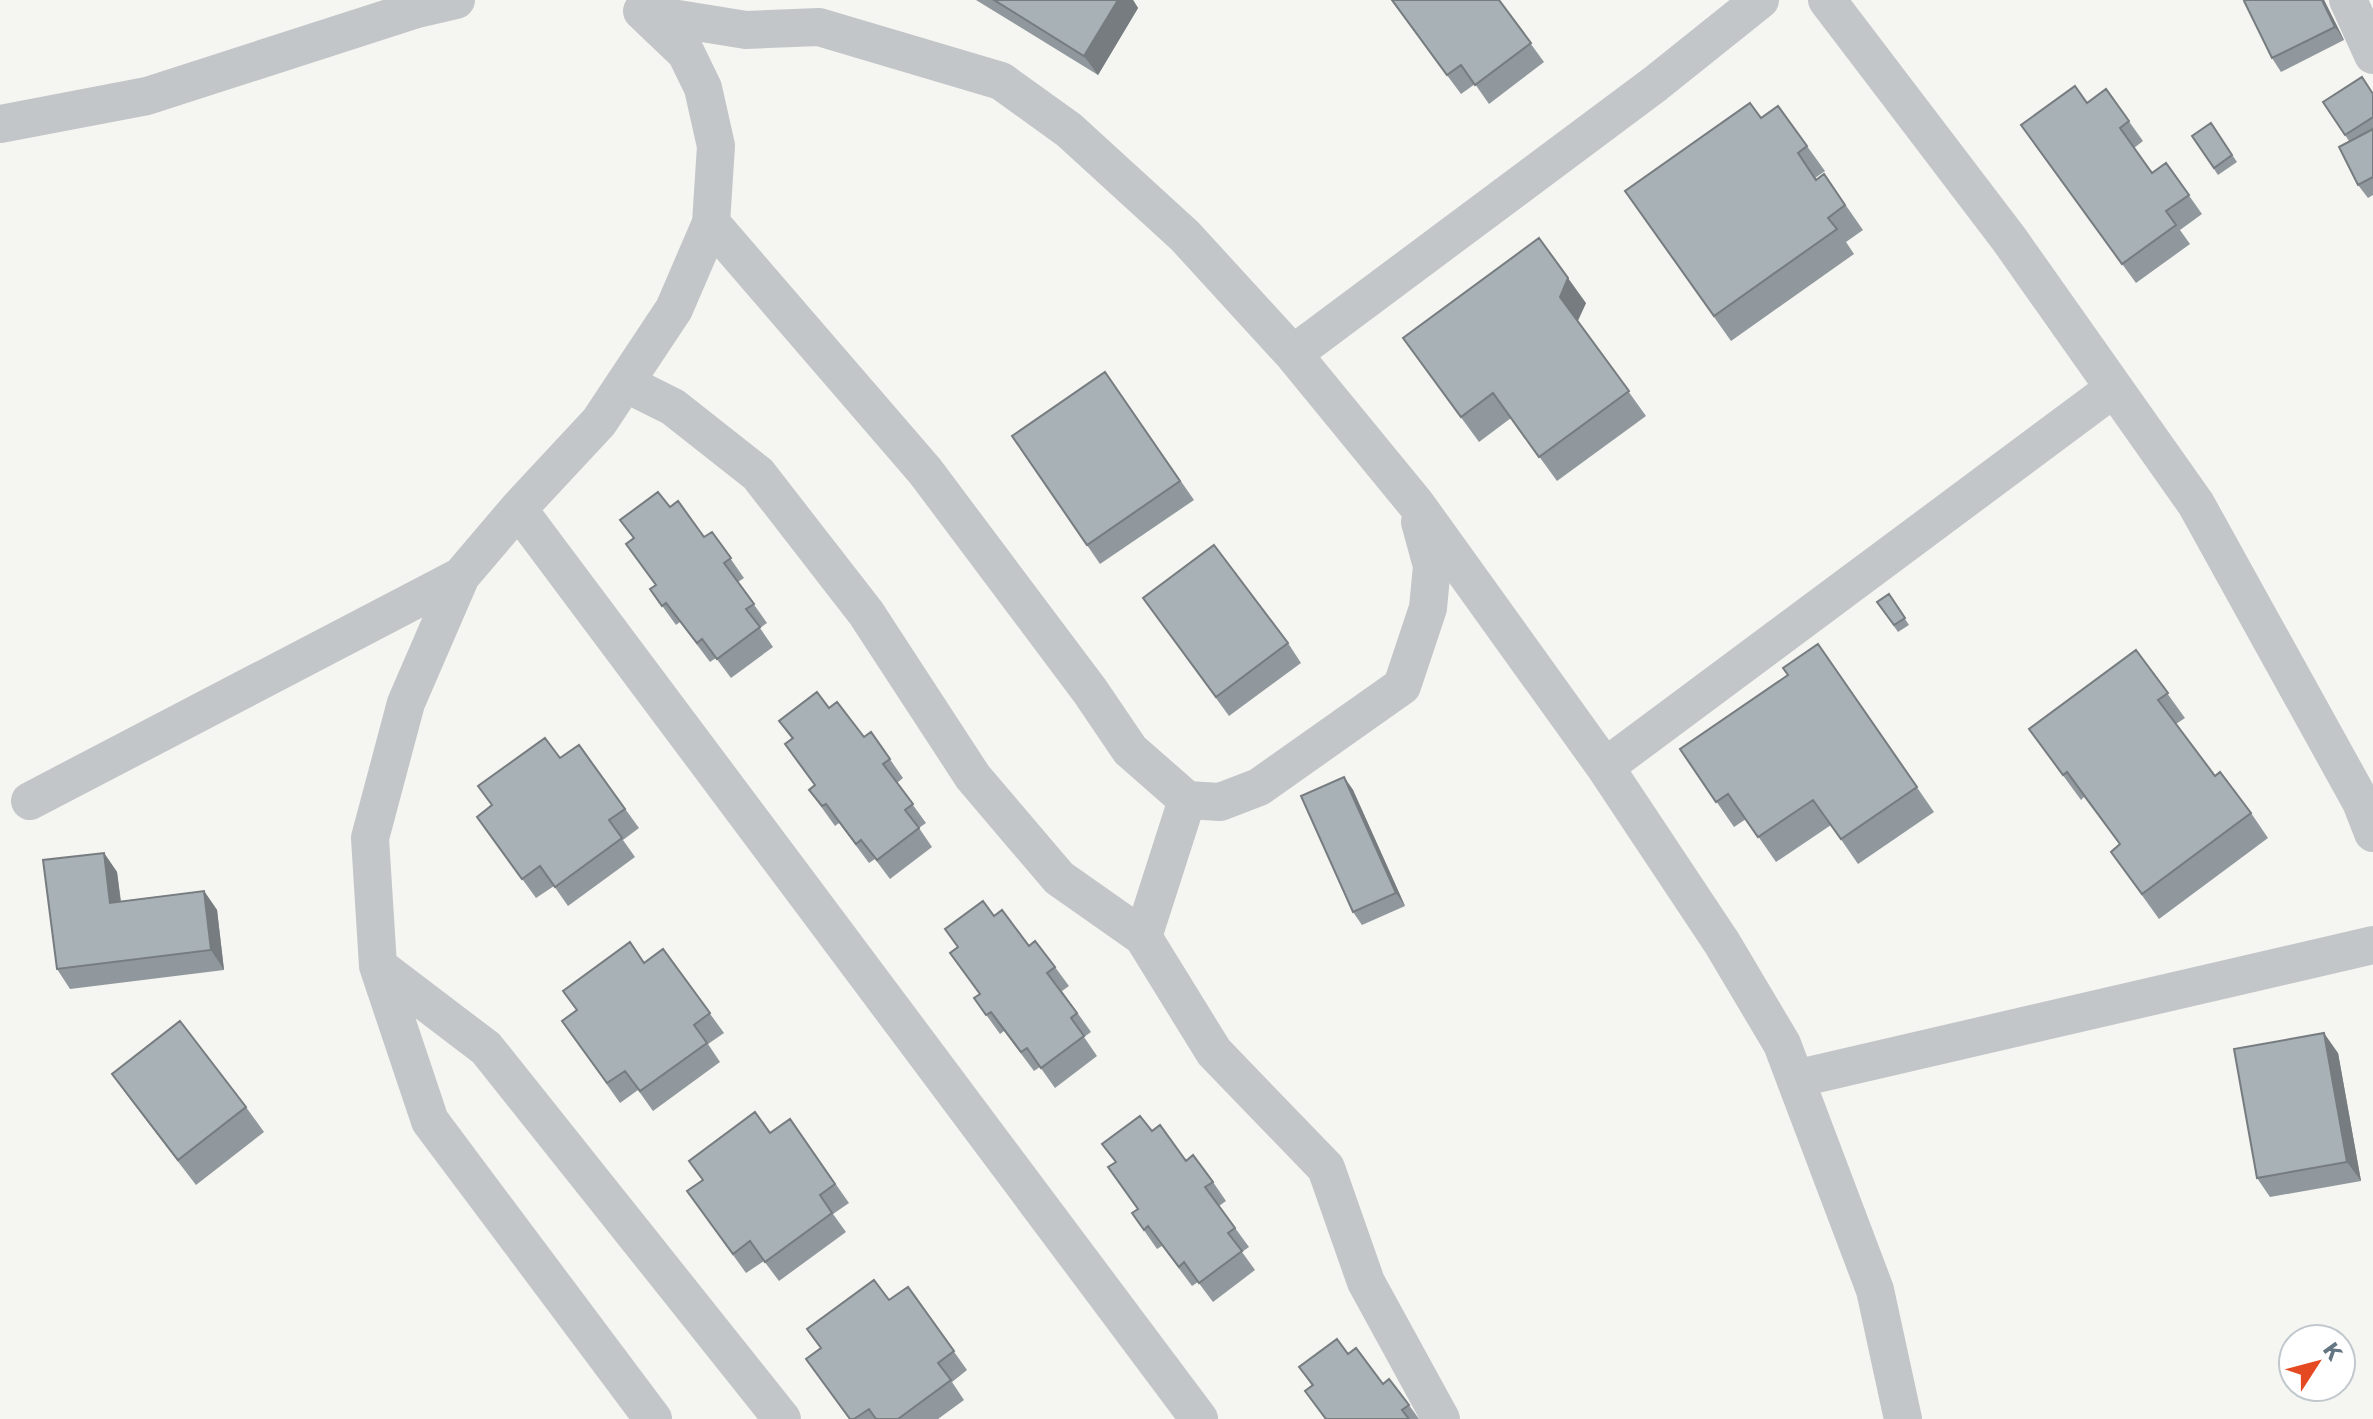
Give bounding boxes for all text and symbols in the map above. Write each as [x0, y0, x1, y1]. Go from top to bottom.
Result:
north arrow [2277, 1323, 2357, 1403]
text: K [2318, 1337, 2349, 1365]

